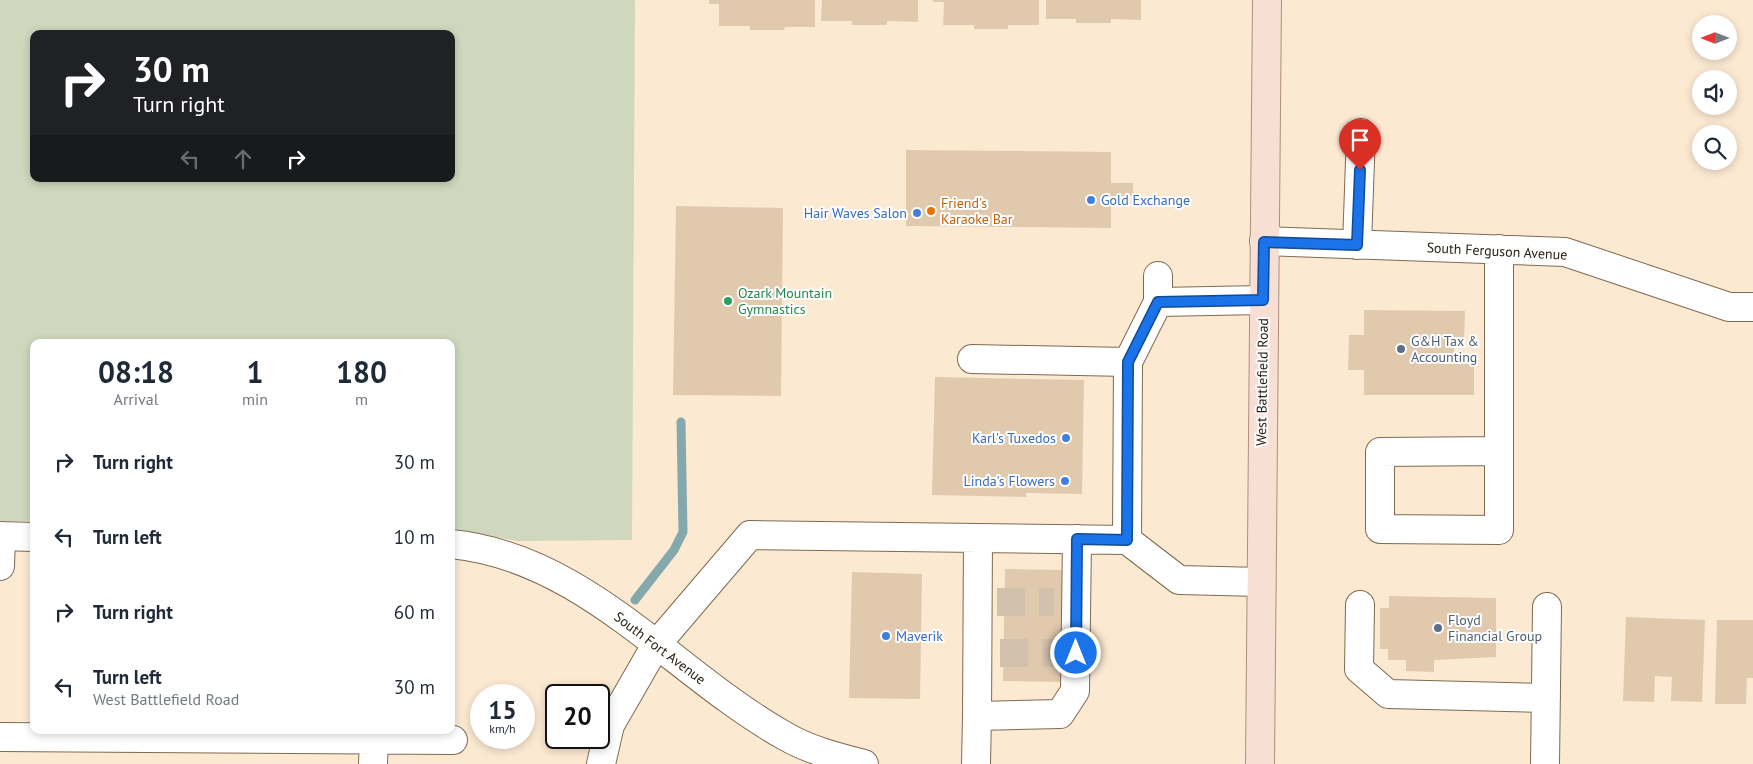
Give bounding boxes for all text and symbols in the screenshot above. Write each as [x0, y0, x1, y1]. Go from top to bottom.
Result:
north arrow [1692, 15, 1738, 60]
map controls [1692, 15, 1737, 170]
text: 30 m [133, 46, 210, 92]
icon: right [50, 50, 115, 115]
button: sound [1692, 70, 1737, 115]
text: Turn right [133, 90, 225, 118]
pin [1339, 119, 1381, 170]
button: search [1692, 125, 1737, 170]
icon: arrive [1346, 126, 1374, 154]
icon: left [176, 145, 204, 173]
icon: ahead [229, 145, 257, 173]
icon: right [282, 145, 310, 173]
place label: Gold Exchange [1101, 191, 1190, 209]
place label: Friend's Karaoke Bar [941, 194, 1013, 228]
marker: Gold Exchange [1085, 194, 1097, 206]
place label: Hair Waves Salon [804, 204, 907, 222]
marker: Friend's Karaoke Bar [925, 205, 937, 217]
marker: Hair Waves Salon [911, 207, 923, 219]
street label: South Ferguson Avenue [1426, 238, 1568, 264]
place label: Ozark Mountain Gymnastics [738, 284, 832, 318]
marker: Ozark Mountain Gymnastics [722, 295, 734, 307]
street label: West Battlefield Road [1252, 318, 1272, 446]
place label: G&H Tax & Accounting [1411, 332, 1479, 366]
marker: G&H Tax & Accounting [1395, 343, 1407, 355]
text: 08:18 [98, 352, 174, 391]
text: 1 [247, 352, 264, 391]
text: 180 [336, 352, 387, 391]
text: Arrival [114, 389, 158, 409]
text: min [242, 389, 268, 409]
text: m [355, 389, 368, 409]
place label: Karl's Tuxedos [972, 429, 1056, 447]
marker: Karl's Tuxedos [1060, 432, 1072, 444]
icon: right [50, 448, 78, 476]
text: Turn right [93, 450, 173, 474]
text: 30 m [394, 450, 435, 474]
place label: Linda's Flowers [964, 472, 1055, 490]
marker: Linda's Flowers [1059, 475, 1071, 487]
icon: left [50, 523, 78, 551]
text: Turn left [93, 525, 162, 549]
text: 10 m [394, 525, 435, 549]
icon: right [50, 598, 78, 626]
text: Turn right [93, 600, 173, 624]
text: 60 m [394, 600, 435, 624]
street label: South Fort Avenue [611, 608, 709, 688]
place label: Floyd Financial Group [1448, 611, 1542, 645]
marker: Floyd Financial Group [1432, 622, 1444, 634]
position arrow [1049, 626, 1101, 678]
place label: Maverik [896, 627, 943, 645]
marker: Maverik [880, 630, 892, 642]
text: Turn left [93, 665, 162, 689]
icon: left [50, 673, 78, 701]
text: 30 m [394, 675, 435, 699]
speed limit sign: 20 [545, 684, 610, 749]
text: West Battlefield Road [93, 689, 239, 709]
text: 15 [488, 694, 517, 726]
text: km/h [489, 721, 516, 736]

